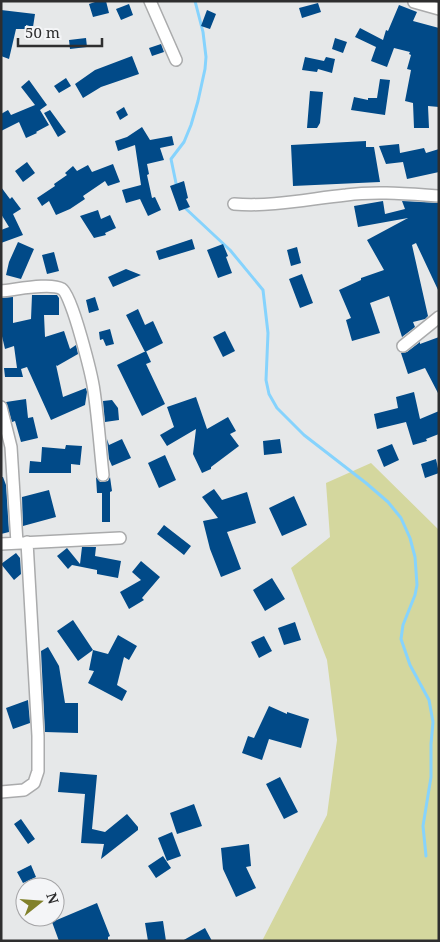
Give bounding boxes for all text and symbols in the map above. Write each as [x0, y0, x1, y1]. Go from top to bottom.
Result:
scale bar [18, 15, 101, 47]
text: 50 m [25, 22, 60, 42]
north arrow [15, 877, 65, 927]
text: N [42, 890, 64, 906]

